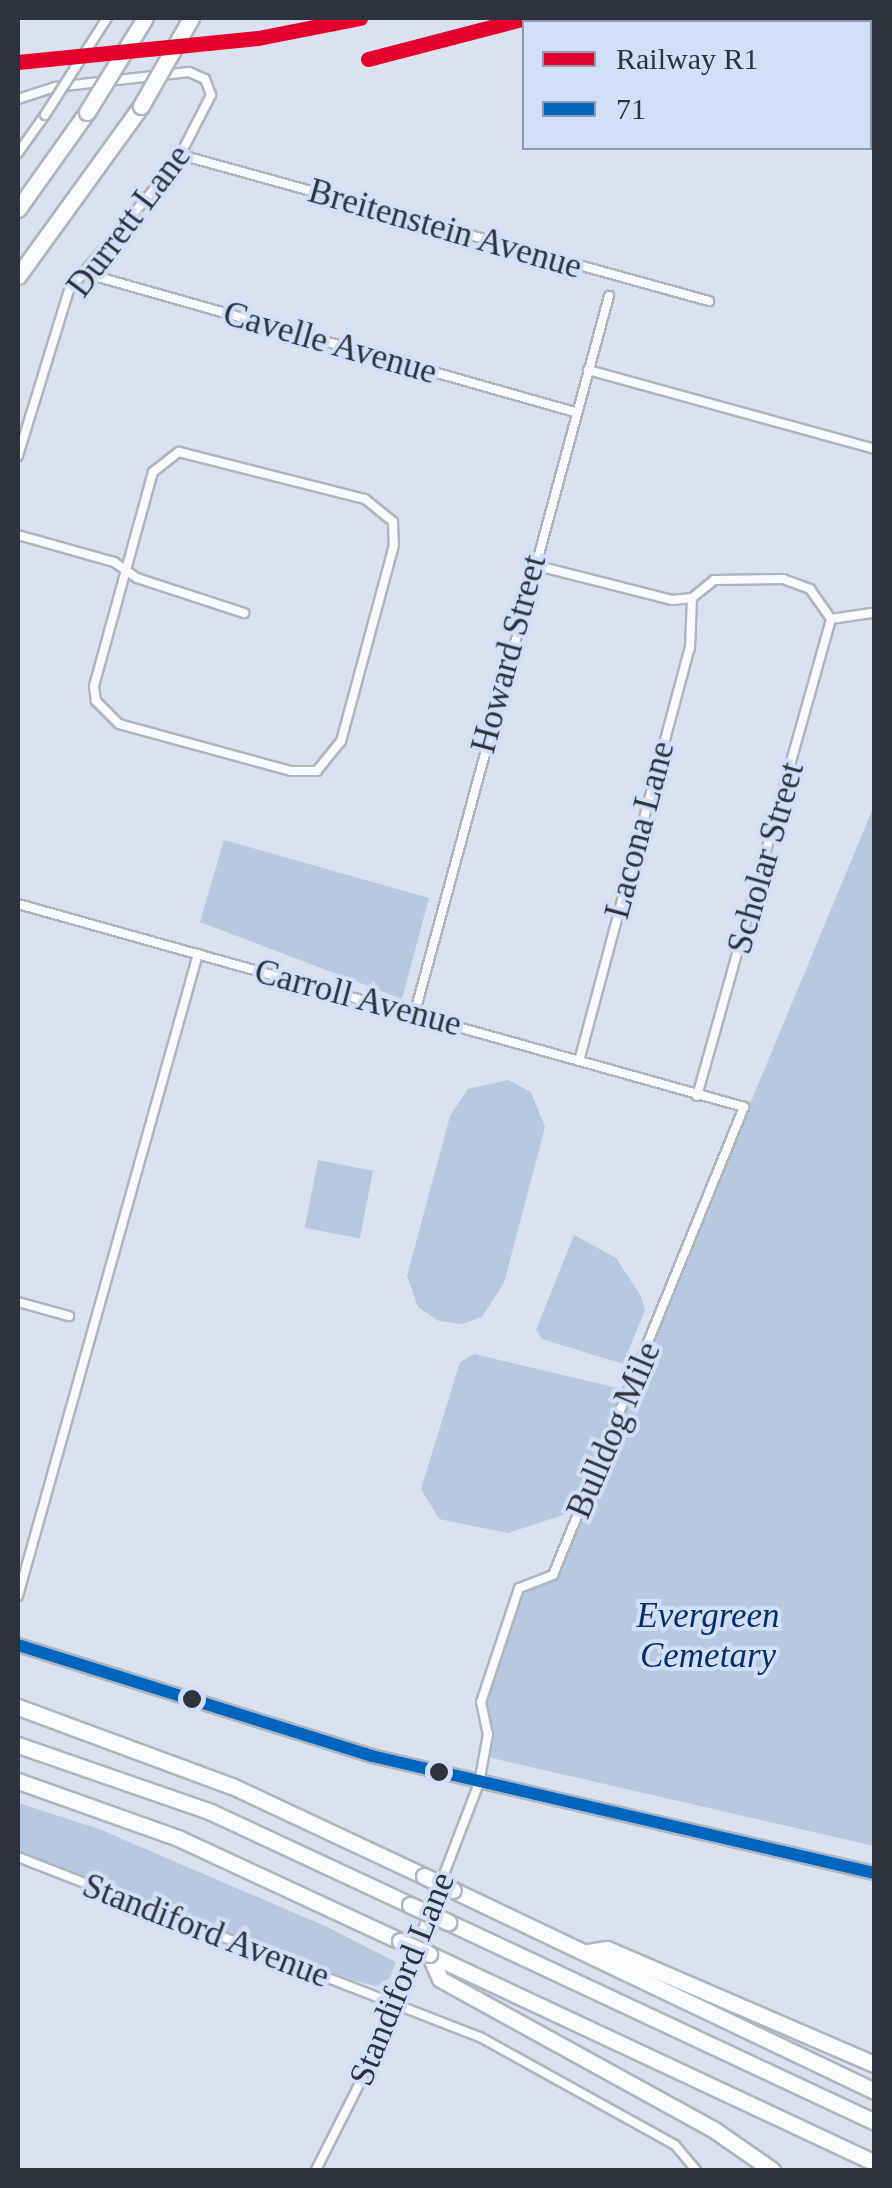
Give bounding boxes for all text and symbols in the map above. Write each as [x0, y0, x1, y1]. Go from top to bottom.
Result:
legend [522, 20, 872, 150]
text: Railway R1 [616, 42, 759, 75]
text: 71 [616, 92, 646, 125]
street label: Durrett Lane [58, 137, 200, 305]
street label: Breitenstein Avenue [303, 170, 587, 288]
street label: Cavelle Avenue [218, 292, 442, 394]
street label: Howard Street [462, 550, 556, 758]
street label: Lacona Lane [596, 737, 684, 923]
street label: Scholar Street [719, 757, 813, 959]
street label: Carroll Avenue [249, 950, 467, 1046]
street label: Bulldog Mile [558, 1335, 670, 1525]
park label: Evergreen Cemetary [636, 1595, 780, 1677]
unlabelled marker [182, 1689, 202, 1709]
unlabelled marker [429, 1762, 449, 1782]
street label: Standiford Avenue [76, 1864, 336, 1998]
street label: Standiford Lane [340, 1866, 464, 2092]

